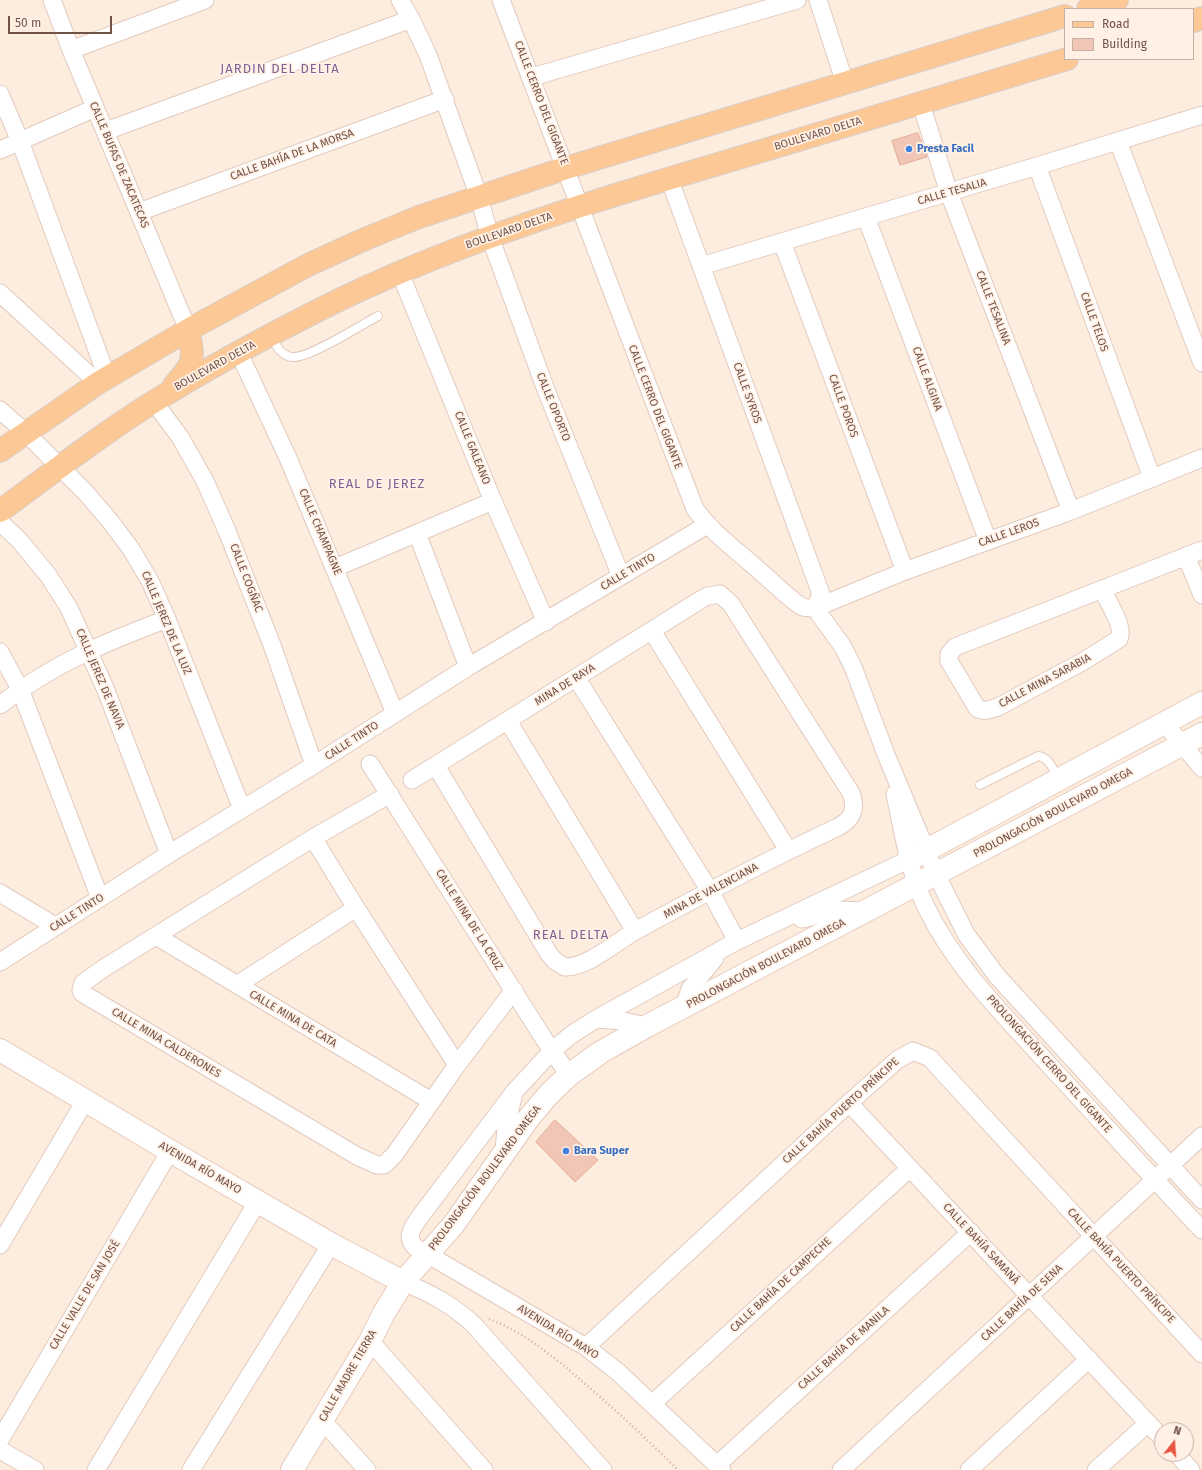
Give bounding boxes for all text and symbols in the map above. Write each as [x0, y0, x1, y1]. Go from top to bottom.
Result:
scale bar [10, 8, 114, 34]
legend [1064, 8, 1194, 60]
text: 50 m [15, 16, 41, 30]
text: Road [1102, 17, 1130, 31]
text: Building [1102, 37, 1147, 51]
street label: CALLE CERRO DEL GIGANTE [511, 39, 571, 167]
district label: JARDIN DEL DELTA [220, 61, 340, 77]
street label: CALLE BUFAS DE ZACATECAS [86, 100, 152, 230]
street label: BOULEVARD DELTA [773, 114, 863, 154]
street label: CALLE BAHÍA DE LA MORSA [228, 126, 356, 184]
place label: Presta Facil [917, 142, 974, 156]
marker: Presta Facil [904, 144, 914, 154]
street label: CALLE TESALIA [916, 176, 988, 208]
street label: BOULEVARD DELTA [464, 210, 554, 252]
street label: CALLE TESALINA [973, 269, 1013, 347]
street label: CALLE TELOS [1077, 290, 1111, 354]
street label: BOULEVARD DELTA [172, 338, 258, 394]
street label: CALLE CERRO DEL GIGANTE [625, 343, 685, 471]
street label: CALLE ALGINA [909, 345, 945, 413]
street label: CALLE SYROS [730, 361, 764, 425]
street label: CALLE OPORTO [533, 371, 573, 443]
street label: CALLE POROS [825, 373, 861, 439]
street label: CALLE GALEANO [451, 409, 493, 487]
district label: REAL DE JEREZ [329, 476, 425, 492]
street label: CALLE CHAMPAGNE [296, 487, 344, 577]
street label: CALLE LEROS [977, 516, 1041, 550]
street label: CALLE COGÑAC [227, 542, 265, 614]
street label: CALLE TINTO [598, 550, 658, 594]
street label: CALLE JEREZ DE LA LUZ [138, 569, 194, 677]
street label: CALLE JEREZ DE NAVIA [73, 627, 127, 731]
street label: CALLE MINA SARABIA [997, 651, 1093, 711]
street label: MINA DE RAYA [532, 661, 598, 709]
street label: CALLE TINTO [323, 719, 381, 763]
street label: PROLONGACIÓN BOULEVARD OMEGA [971, 765, 1135, 861]
street label: MINA DE VALENCIANA [662, 861, 760, 921]
street label: CALLE MINA DE LA CRUZ [432, 867, 506, 973]
street label: CALLE TINTO [47, 891, 107, 935]
street label: PROLONGACIÓN BOULEVARD OMEGA [684, 916, 848, 1012]
district label: REAL DELTA [533, 927, 609, 943]
street label: CALLE MINA DE CATA [247, 988, 339, 1050]
street label: PROLONGACIÓN CERRO DEL GIGANTE [984, 992, 1114, 1136]
street label: CALLE MINA CALDERONES [109, 1005, 223, 1081]
street label: CALLE BAHÍA PUERTO PRÍNCIPE [780, 1055, 902, 1167]
street label: PROLONGACIÓN BOULEVARD OMEGA [426, 1103, 544, 1253]
street label: AVENIDA RÍO MAYO [156, 1139, 244, 1197]
place label: Bara Super [574, 1144, 629, 1158]
marker: Bara Super [561, 1146, 571, 1156]
street label: CALLE BAHÍA SAMANÁ [940, 1201, 1022, 1287]
street label: CALLE BAHÍA PUERTO PRÍNCIPE [1064, 1206, 1178, 1326]
street label: CALLE BAHÍA DE CAMPECHE [728, 1235, 834, 1335]
street label: CALLE VALLE DE SAN JOSÉ [47, 1238, 123, 1352]
street label: CALLE BAHÍA DE SENA [978, 1262, 1066, 1344]
street label: AVENIDA RÍO MAYO [515, 1302, 601, 1362]
street label: CALLE BAHÍA DE MANILA [796, 1303, 892, 1393]
street label: CALLE MADRE TIERRA [316, 1328, 380, 1424]
north arrow [1154, 1422, 1194, 1462]
text: N [1172, 1424, 1183, 1438]

